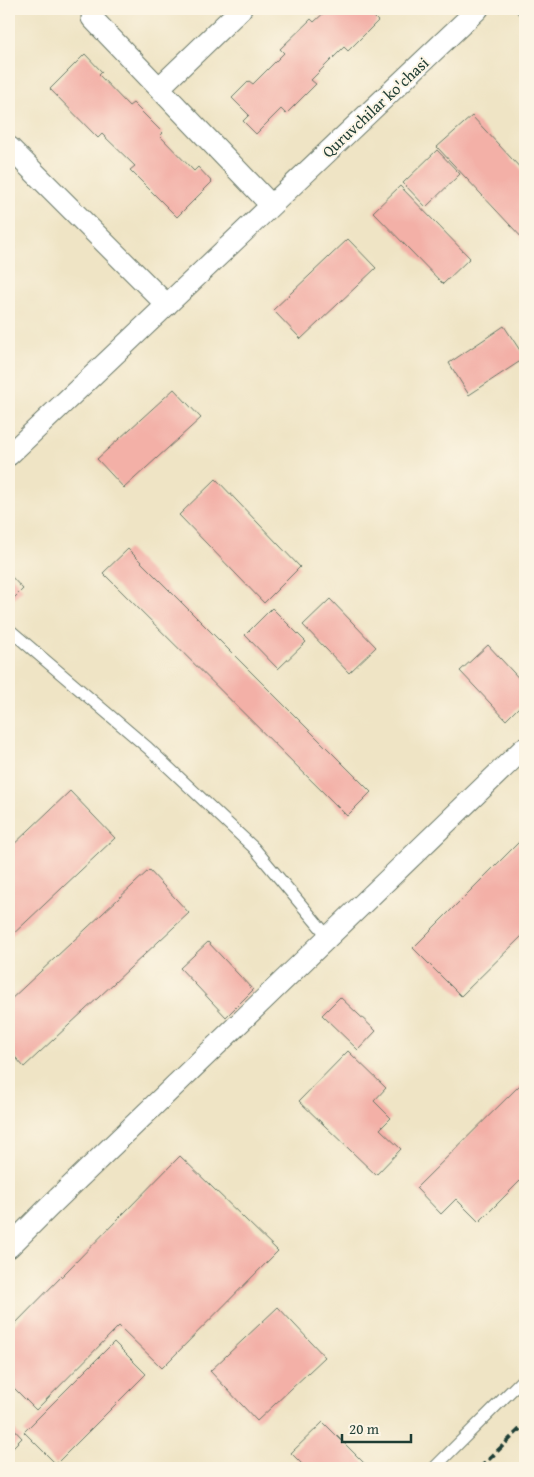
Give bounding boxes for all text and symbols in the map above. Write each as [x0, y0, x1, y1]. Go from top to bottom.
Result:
street label: Quruvchilar ko'chasi [316, 51, 434, 163]
scale bar [342, 1412, 410, 1444]
text: 20 m [349, 1418, 380, 1439]

